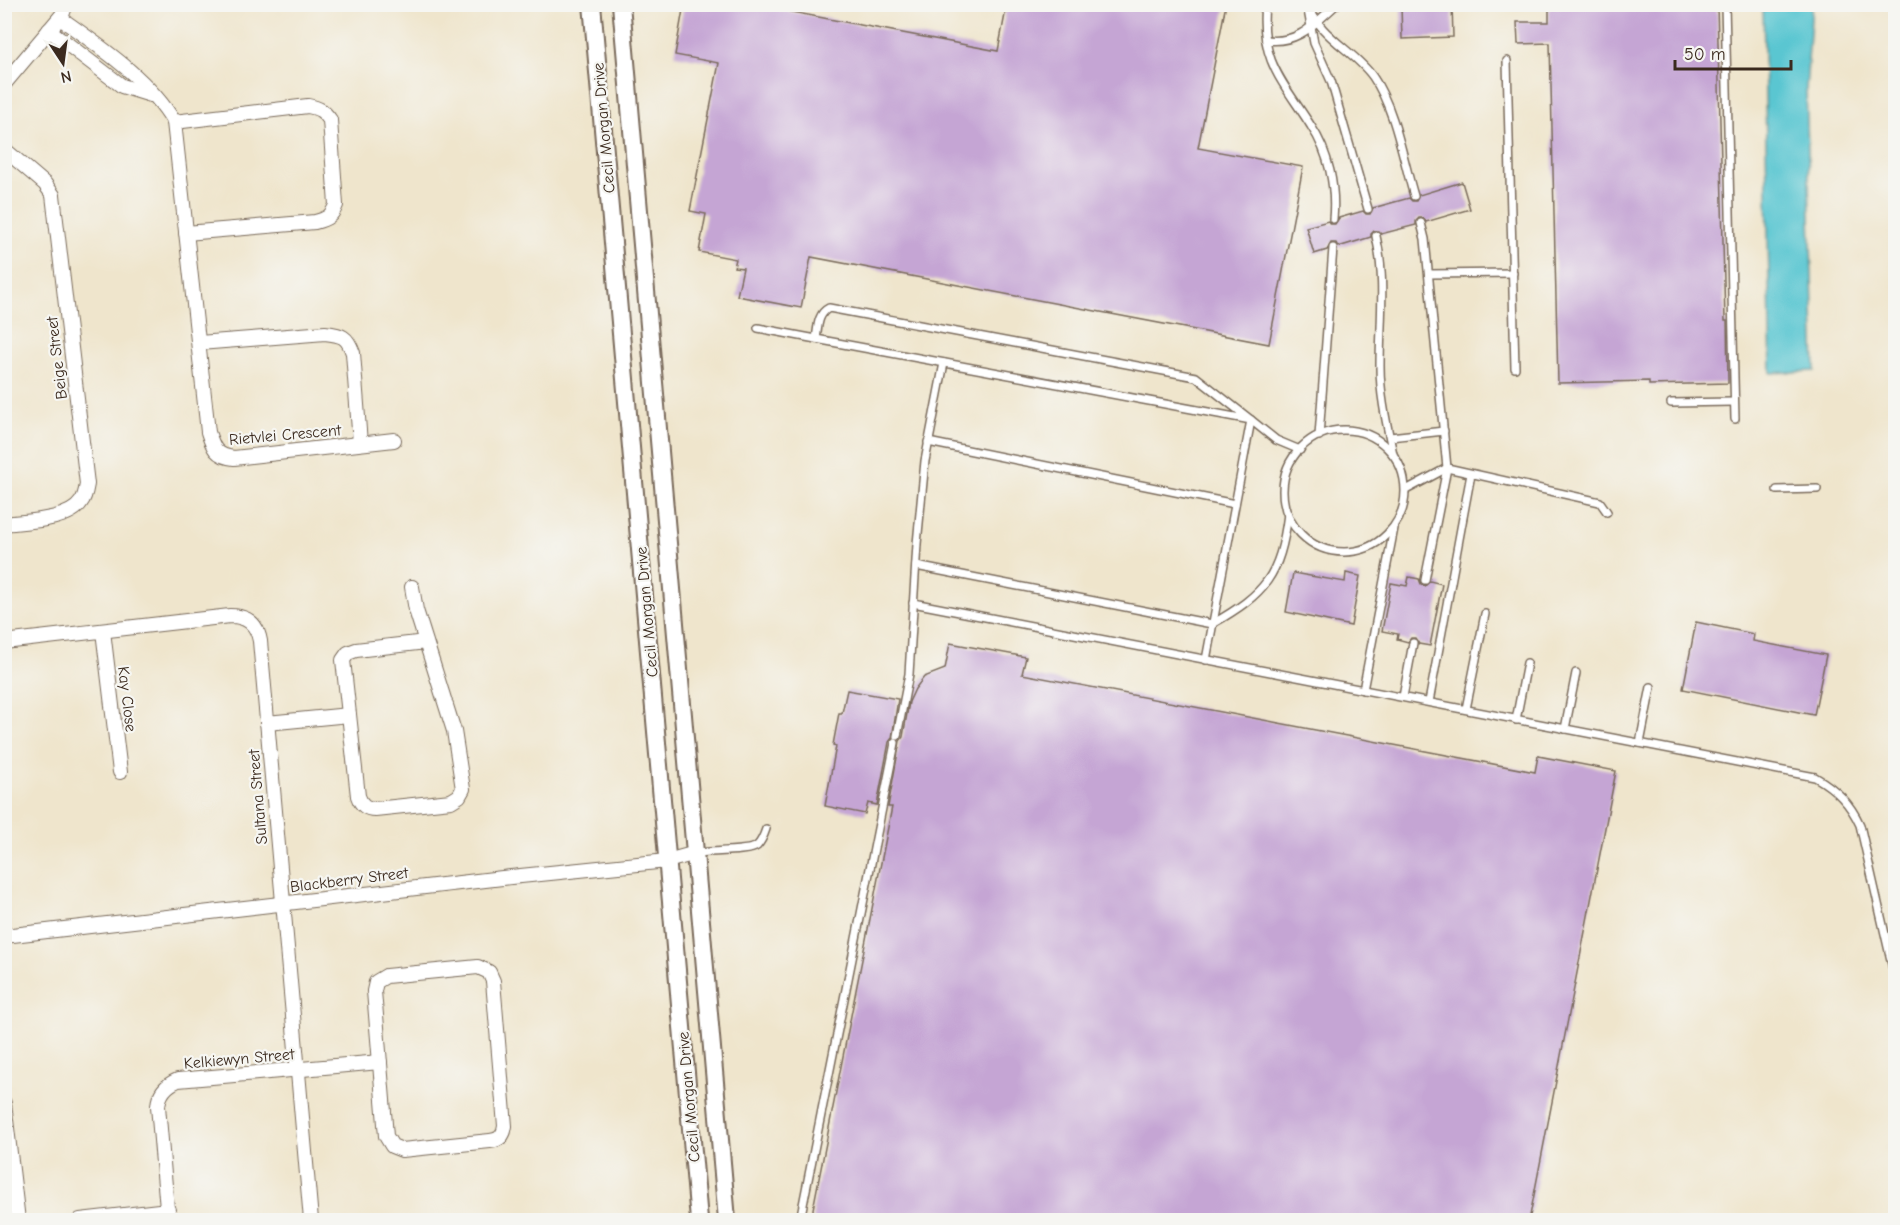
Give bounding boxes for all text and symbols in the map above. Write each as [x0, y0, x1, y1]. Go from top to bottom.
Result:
north arrow [33, 33, 93, 93]
scale bar [1675, 33, 1790, 71]
text: 50 m [1684, 44, 1726, 65]
street label: Cecil Morgan Drive [589, 62, 619, 194]
text: N [59, 67, 73, 87]
street label: Beige Street [43, 315, 71, 400]
street label: Rietvlei Crescent [228, 421, 342, 449]
street label: Cecil Morgan Drive [632, 546, 662, 678]
street label: Kay Close [114, 665, 140, 733]
street label: Sultana Street [245, 748, 271, 845]
street label: Blackberry Street [289, 864, 410, 896]
street label: Cecil Morgan Drive [674, 1031, 704, 1163]
street label: Kelkiewyn Street [183, 1045, 296, 1073]

